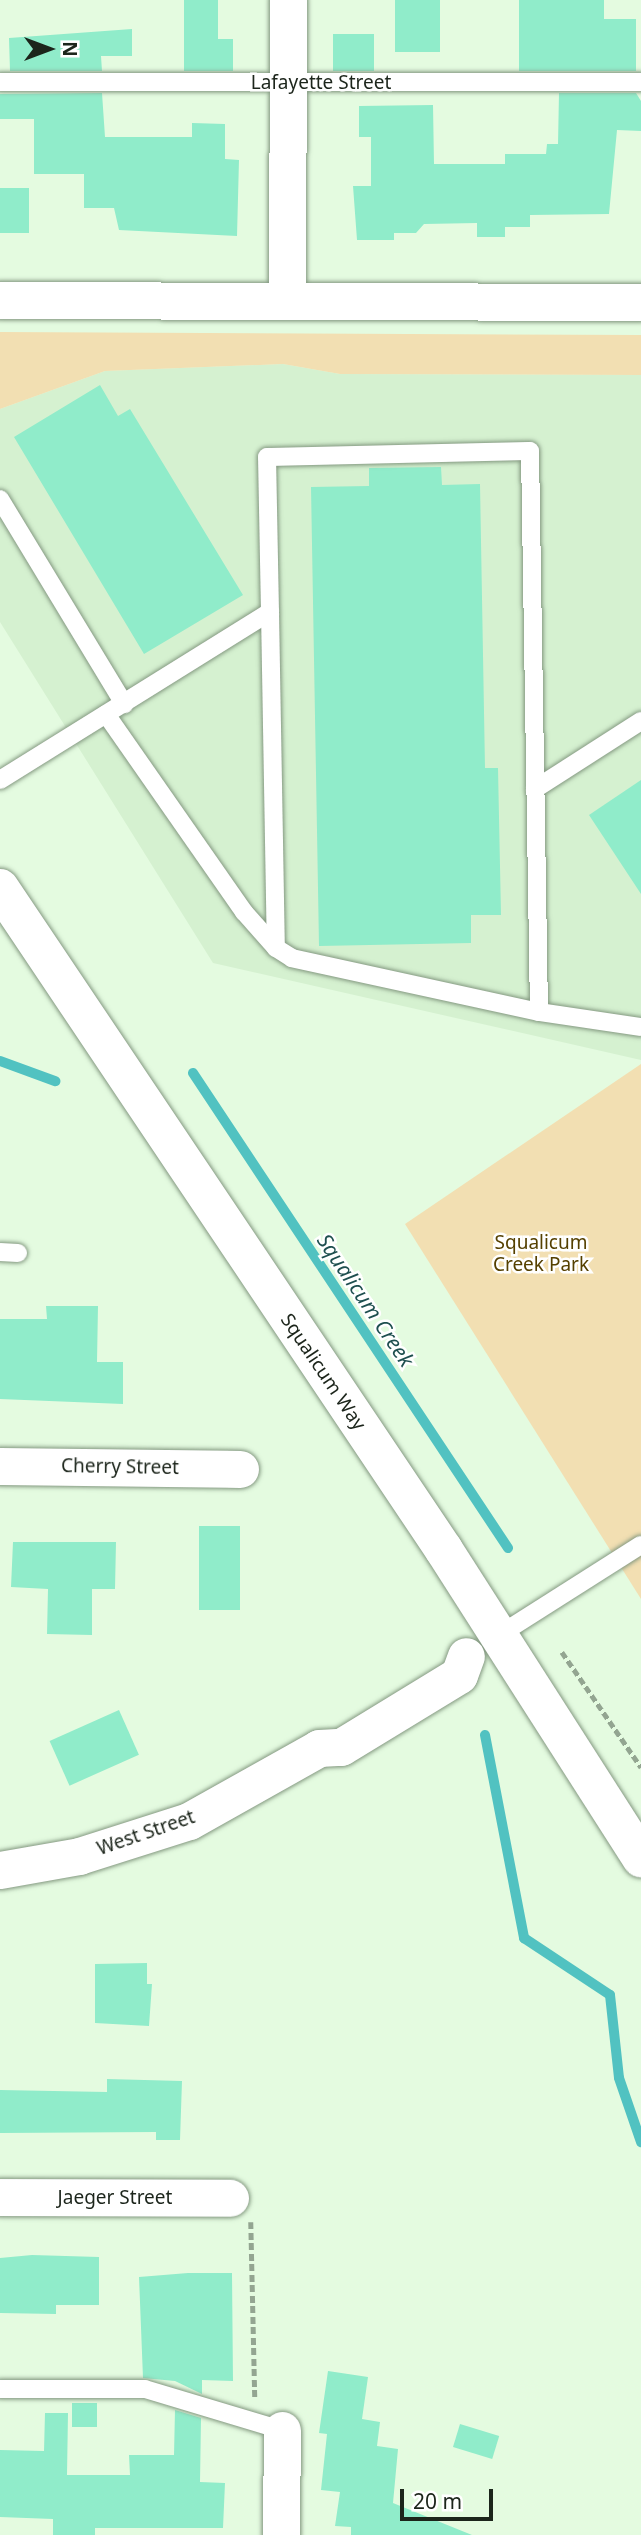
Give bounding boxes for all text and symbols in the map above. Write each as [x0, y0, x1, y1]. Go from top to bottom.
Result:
north arrow [14, 14, 84, 84]
text: N [57, 41, 83, 57]
street label: Lafayette Street [251, 72, 391, 94]
water label: Squalicum Creek [312, 1229, 420, 1371]
park label: Squalicum Creek Park [493, 1232, 589, 1276]
street label: Squalicum Way [276, 1309, 370, 1435]
street label: Cherry Street [61, 1455, 179, 1479]
street label: West Street [94, 1806, 198, 1860]
street label: Jaeger Street [58, 2187, 172, 2209]
scale bar [403, 2476, 496, 2520]
text: 20 m [413, 2487, 462, 2515]

